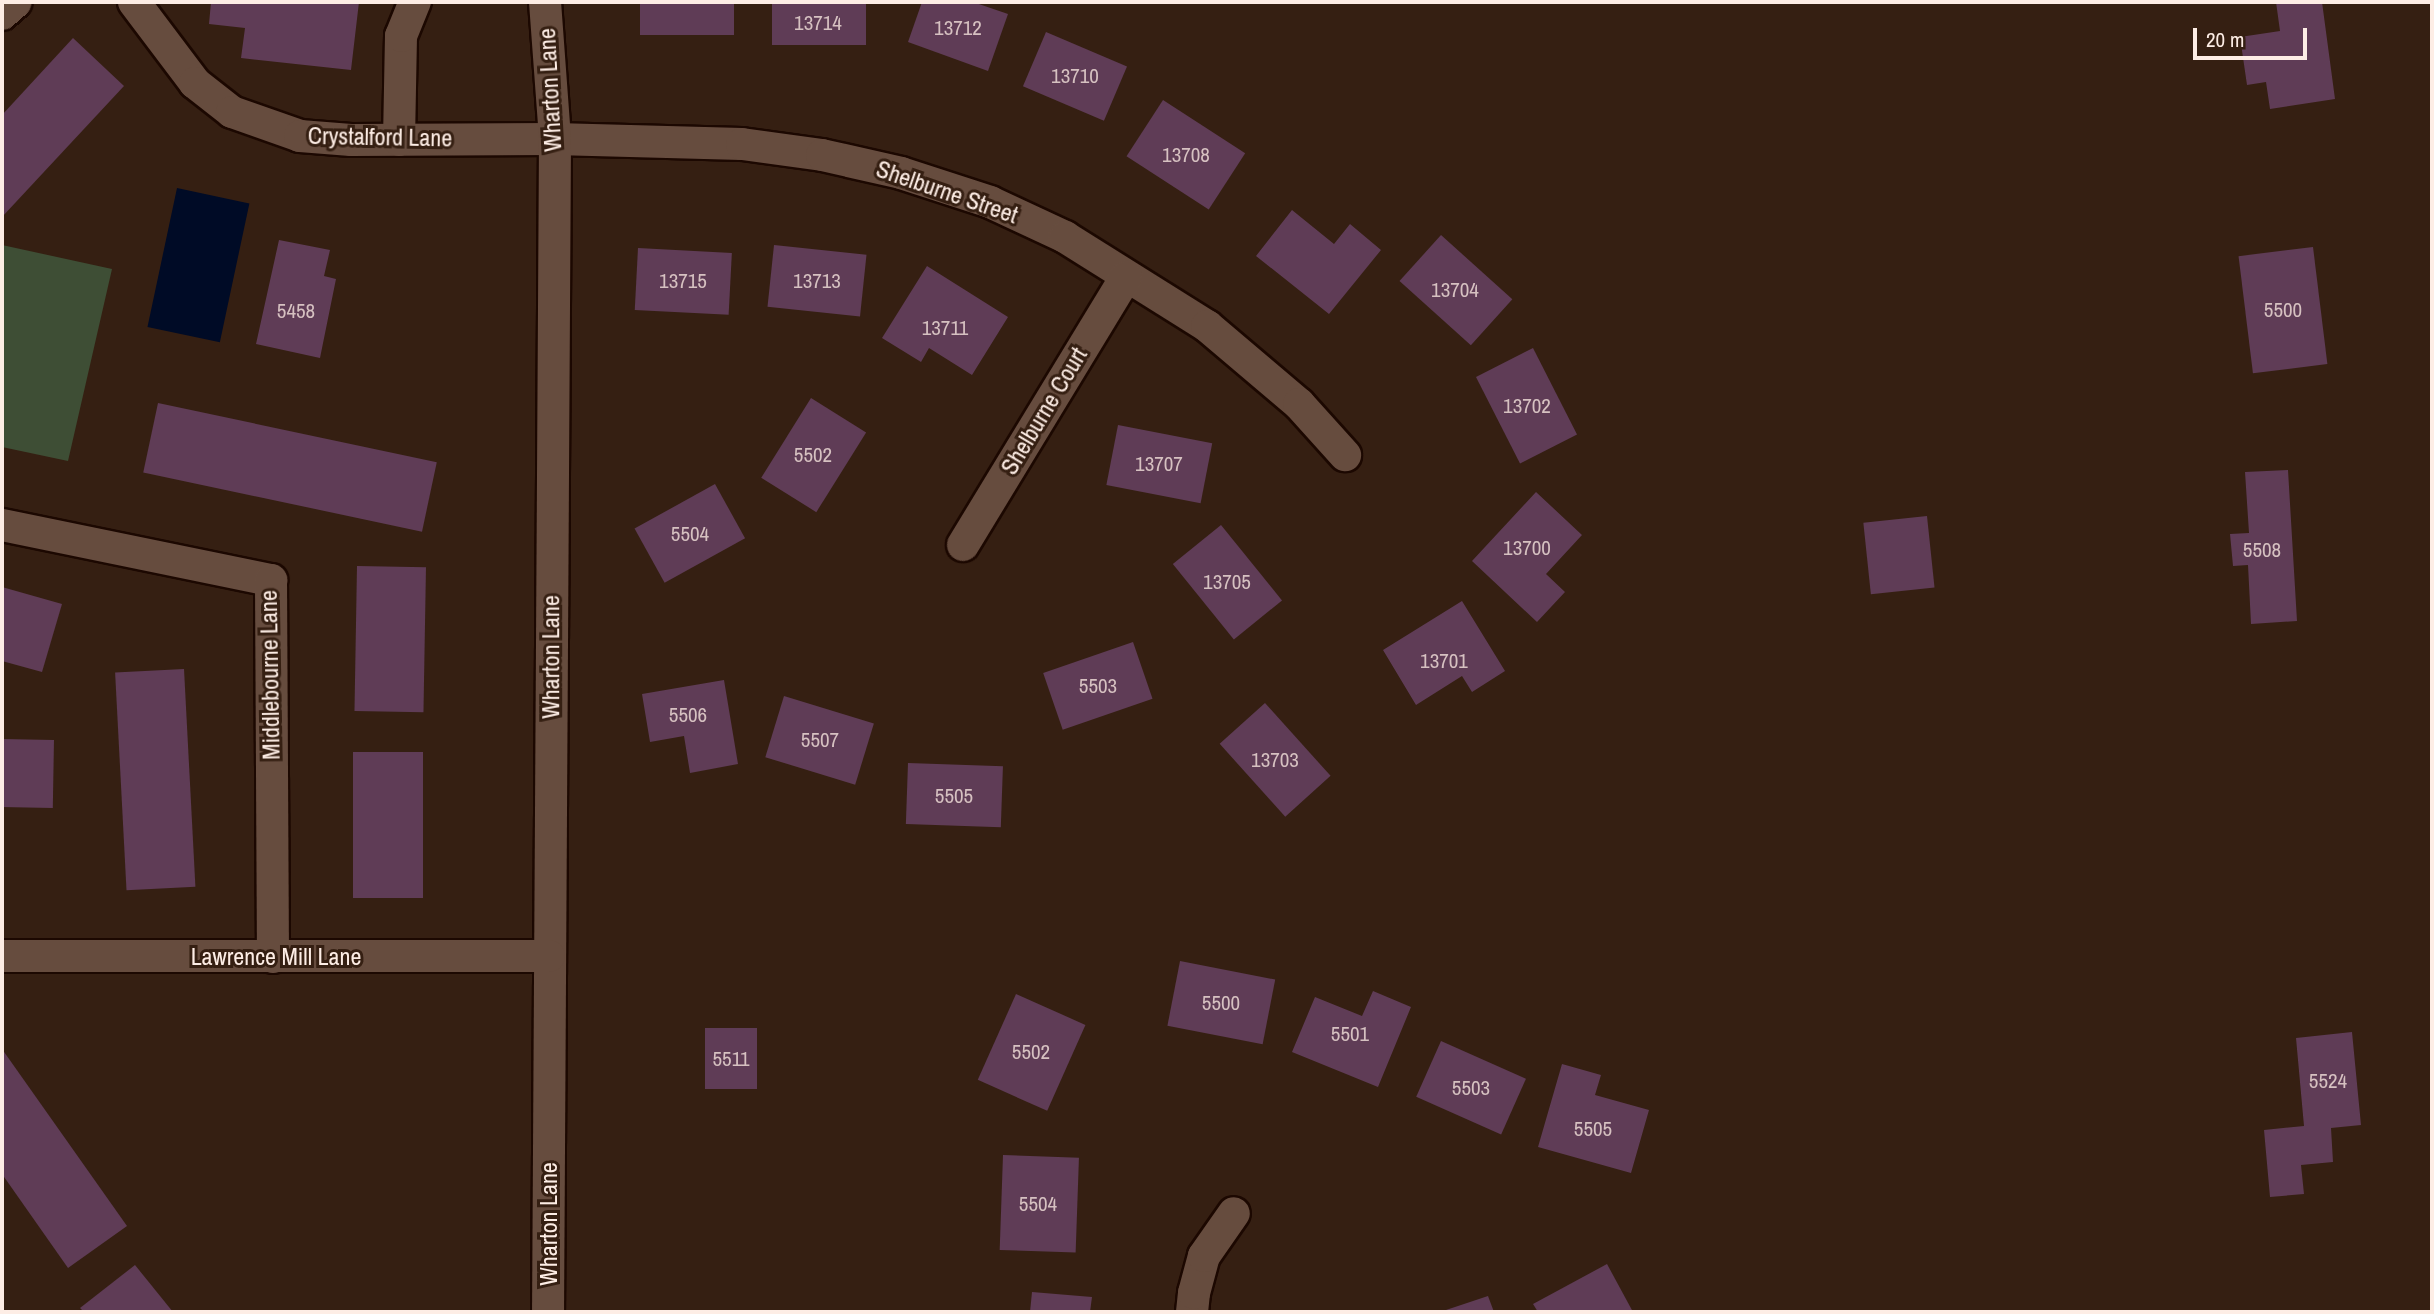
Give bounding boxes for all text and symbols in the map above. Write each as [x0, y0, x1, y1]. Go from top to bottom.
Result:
house number: 13714 [794, 10, 842, 36]
scale bar [2196, 14, 2310, 58]
house number: 13712 [934, 15, 982, 41]
text: 20 m [2206, 25, 2244, 54]
street label: Wharton Lane [532, 28, 568, 152]
house number: 13710 [1051, 63, 1099, 89]
street label: Crystalford Lane [308, 121, 452, 153]
house number: 13708 [1162, 142, 1210, 168]
street label: Shelburne Street [872, 154, 1022, 230]
house number: 13715 [659, 268, 707, 294]
house number: 13713 [793, 268, 841, 294]
house number: 13704 [1431, 277, 1479, 303]
house number: 5500 [2264, 297, 2302, 323]
house number: 5458 [277, 298, 315, 324]
house number: 13711 [922, 315, 968, 341]
street label: Shelburne Court [995, 342, 1093, 480]
house number: 13702 [1503, 393, 1551, 419]
house number: 5502 [794, 442, 832, 468]
house number: 13707 [1135, 451, 1183, 477]
house number: 5504 [671, 521, 709, 547]
house number: 13700 [1503, 535, 1551, 561]
house number: 5508 [2243, 537, 2281, 563]
house number: 13705 [1203, 569, 1251, 595]
street label: Middlebourne Lane [254, 590, 286, 760]
street label: Wharton Lane [537, 595, 565, 719]
house number: 13701 [1420, 648, 1468, 674]
house number: 5503 [1079, 673, 1117, 699]
house number: 5506 [669, 702, 707, 728]
house number: 5507 [801, 727, 839, 753]
house number: 13703 [1251, 747, 1299, 773]
house number: 5505 [935, 783, 973, 809]
street label: Lawrence Mill Lane [191, 943, 361, 971]
house number: 5500 [1202, 990, 1240, 1016]
house number: 5501 [1331, 1021, 1369, 1047]
house number: 5502 [1012, 1039, 1050, 1065]
house number: 5511 [712, 1046, 750, 1072]
house number: 5524 [2309, 1068, 2347, 1094]
house number: 5503 [1452, 1075, 1490, 1101]
house number: 5505 [1574, 1116, 1612, 1142]
street label: Wharton Lane [535, 1162, 563, 1286]
house number: 5504 [1019, 1191, 1057, 1217]

